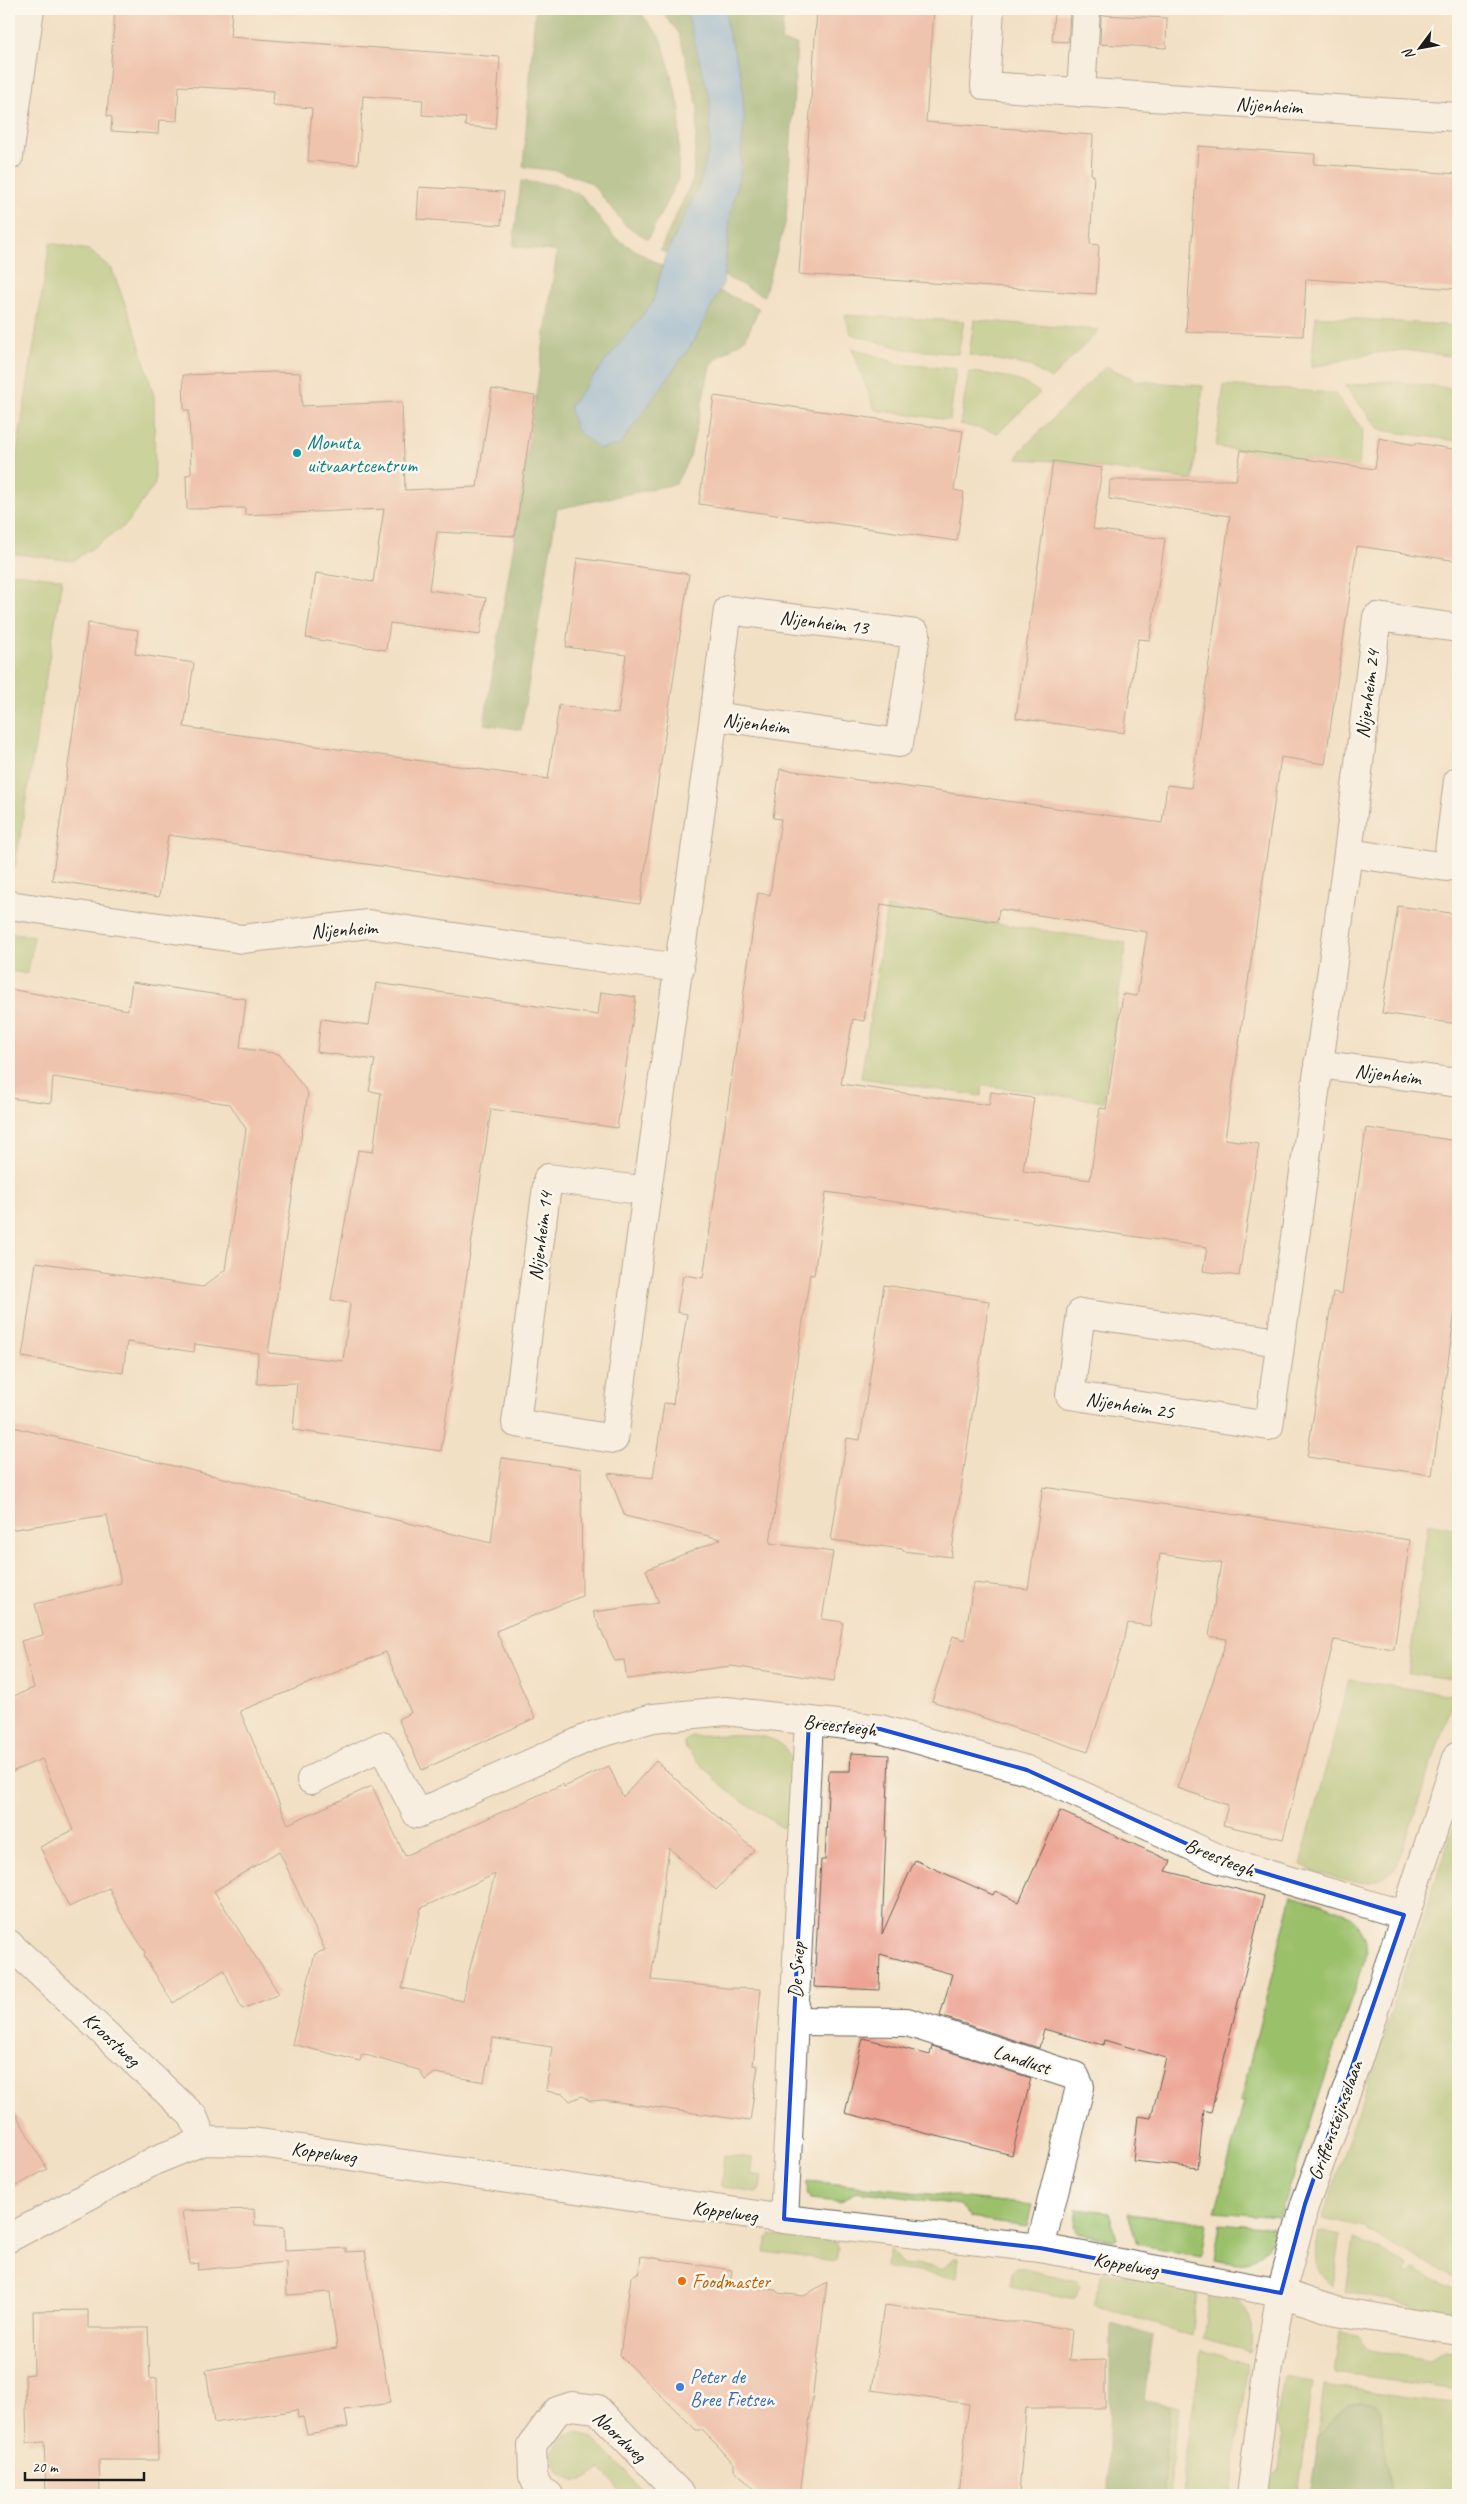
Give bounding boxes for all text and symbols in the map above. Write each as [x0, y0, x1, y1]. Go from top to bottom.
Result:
north arrow [1394, 22, 1444, 72]
text: N [1399, 44, 1419, 63]
street label: Nijenheim [1235, 91, 1304, 120]
place label: Monuta uitvaartcentrum [307, 430, 418, 478]
marker: Monuta uitvaartcentrum [291, 447, 303, 459]
street label: Nijenheim 13 [778, 605, 872, 641]
street label: Nijenheim 24 [1350, 646, 1386, 740]
street label: Nijenheim [722, 707, 792, 740]
street label: Nijenheim [310, 915, 380, 944]
street label: Nijenheim [1354, 1058, 1424, 1091]
street label: Nijenheim 14 [523, 1188, 559, 1282]
street label: Nijenheim 25 [1084, 1386, 1177, 1425]
street label: Breesteegh [802, 1709, 879, 1742]
street label: Breesteegh [1181, 1832, 1259, 1883]
street label: De Snep [783, 1940, 811, 1999]
street label: Kroostweg [78, 2007, 147, 2073]
street label: Landlust [990, 2039, 1056, 2081]
street label: Griffensteijnselaan [1302, 2056, 1369, 2184]
street label: Koppelweg [290, 2136, 360, 2170]
street label: Koppelweg [691, 2195, 761, 2229]
street label: Koppelweg [1092, 2247, 1162, 2283]
place label: Foodmaster [692, 2269, 772, 2294]
marker: Foodmaster [676, 2275, 688, 2287]
place label: Peter de Bree Fietsen [690, 2364, 775, 2412]
marker: Peter de Bree Fietsen [674, 2381, 686, 2393]
street label: Noordweg [587, 2405, 653, 2468]
scale bar [25, 2449, 144, 2481]
text: 20 m [32, 2458, 59, 2477]

